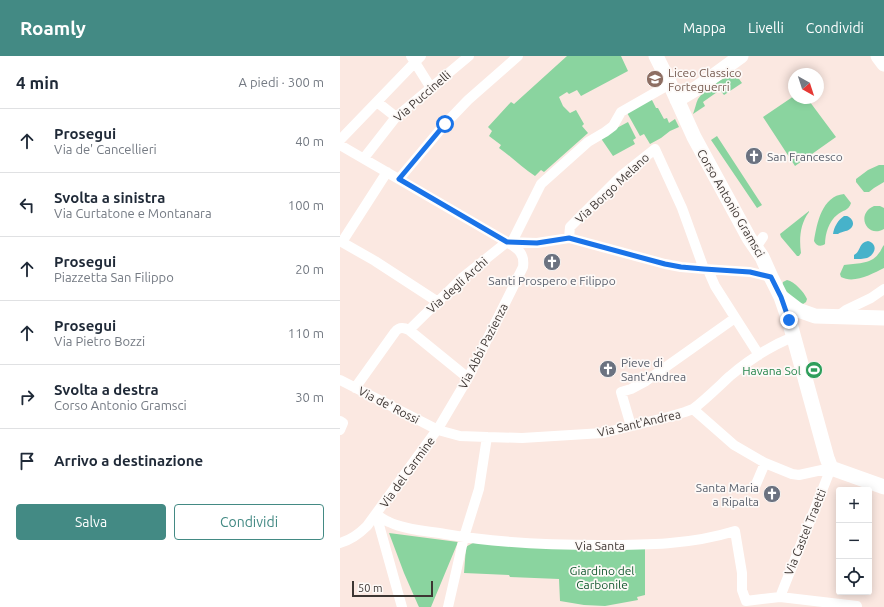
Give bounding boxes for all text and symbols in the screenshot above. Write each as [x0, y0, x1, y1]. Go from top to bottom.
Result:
text: Roamly [20, 17, 86, 39]
text: Mappa [683, 20, 726, 36]
text: Livelli [748, 20, 784, 36]
text: Condividi [806, 20, 864, 36]
place label: Liceo Classico Forteguerri [668, 66, 742, 93]
street label: Via Puccinelli [391, 68, 453, 124]
north arrow [788, 68, 824, 104]
school or university icon: Liceo Classico Forteguerri [645, 69, 665, 89]
text: 4 min [16, 73, 59, 92]
text: A piedi · 300 m [239, 75, 324, 89]
route start [436, 115, 454, 133]
text: Prosegui [54, 125, 116, 142]
icon: ahead [16, 130, 38, 152]
text: 40 m [295, 134, 324, 148]
text: Via de' Cancellieri [54, 142, 157, 156]
church icon: San Francesco [744, 146, 764, 166]
street label: Corso Antonio Gramsci [695, 147, 767, 259]
place label: San Francesco [767, 150, 843, 163]
street label: Via Borgo Melano [572, 151, 652, 225]
text: Svolta a sinistra [54, 189, 165, 206]
icon: left [16, 194, 38, 216]
text: 100 m [288, 198, 324, 212]
text: Via Curtatone e Montanara [54, 206, 212, 220]
church icon: Santi Prospero e Filippo [542, 252, 562, 272]
text: Prosegui [54, 253, 116, 270]
street label: Via degli Archi [424, 254, 490, 316]
icon: ahead [16, 258, 38, 280]
text: 20 m [295, 262, 324, 276]
text: Piazzetta San Filippo [54, 270, 174, 284]
place label: Santi Prospero e Filippo [488, 274, 616, 287]
street label: Via Abbi Pazienza [456, 301, 510, 391]
route end [780, 311, 798, 329]
text: Prosegui [54, 317, 116, 334]
icon: ahead [16, 322, 38, 344]
text: 110 m [288, 326, 324, 340]
text: Via Pietro Bozzi [54, 334, 145, 348]
place label: Pieve di Sant'Andrea [621, 356, 686, 383]
church icon: Pieve di Sant'Andrea [598, 359, 618, 379]
sports icon: Havana Sol [804, 360, 824, 380]
place label: Havana Sol [742, 364, 801, 377]
text: Svolta a destra [54, 381, 159, 398]
street label: Via de' Rossi [356, 384, 422, 426]
icon: right [16, 386, 38, 408]
text: 30 m [295, 390, 324, 404]
text: Corso Antonio Gramsci [54, 398, 187, 412]
street label: Via Sant'Andrea [596, 407, 682, 439]
street label: Via del Carmine [377, 434, 437, 510]
icon: arrive [16, 450, 38, 472]
text: Arrivo a destinazione [54, 452, 203, 469]
place label: Santa Maria a Ripalta [696, 481, 759, 508]
church icon: Santa Maria a Ripalta [762, 484, 782, 504]
street label: Via Castel Traetti [782, 487, 828, 577]
map controls [836, 487, 872, 595]
button: + [836, 487, 872, 523]
button: Salva [16, 504, 166, 540]
button: Condividi [174, 504, 324, 540]
button: − [836, 523, 872, 559]
street label: Via Santa [575, 539, 625, 552]
button: locate [836, 559, 872, 595]
park label: Giardino del Carbonile [570, 564, 634, 591]
scale bar [352, 579, 433, 598]
text: 50 m [358, 582, 382, 594]

